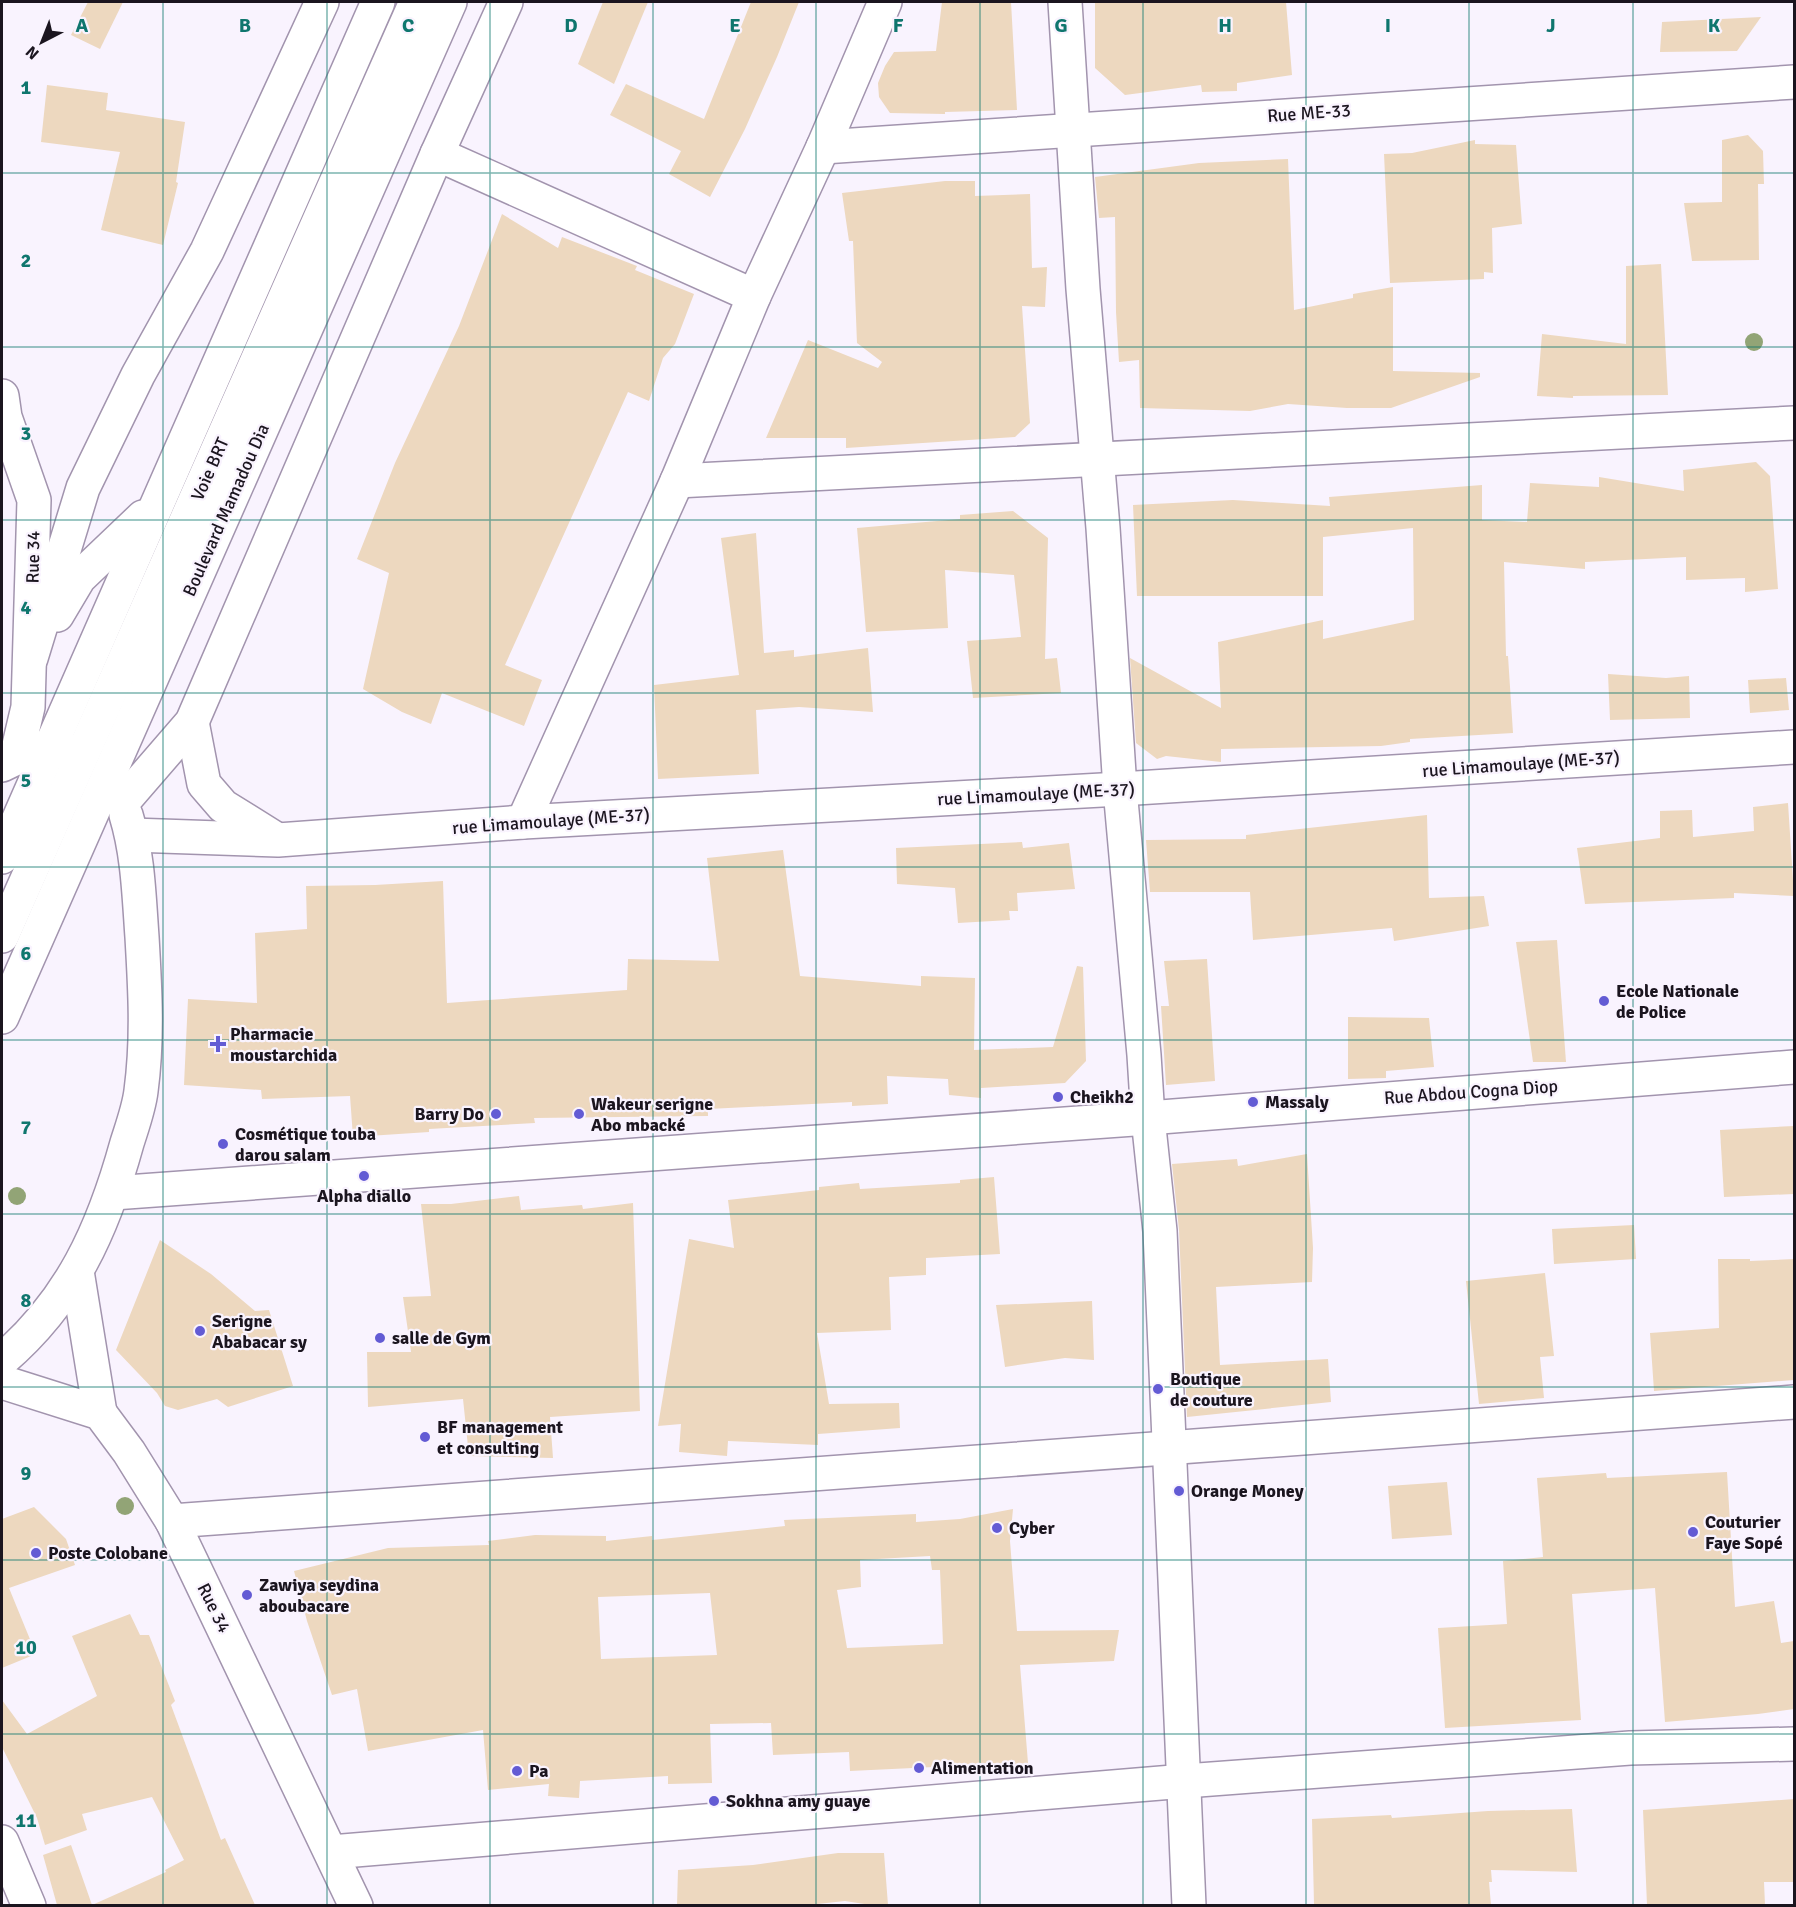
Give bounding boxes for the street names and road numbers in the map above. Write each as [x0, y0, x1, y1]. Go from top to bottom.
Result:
street label: Rue ME-33 [1267, 99, 1351, 127]
street label: Boulevard Mamadou Dia [178, 420, 274, 600]
street label: Voie BRT [186, 434, 234, 504]
street label: Rue 34 [22, 530, 44, 584]
street label: rue Limamoulaye (ME-37) [1421, 746, 1621, 782]
street label: rue Limamoulaye (ME-37) [936, 778, 1136, 810]
street label: rue Limamoulaye (ME-37) [451, 803, 651, 839]
street label: Rue Abdou Cogna Diop [1383, 1075, 1559, 1109]
street label: Rue 34 [193, 1580, 236, 1637]

